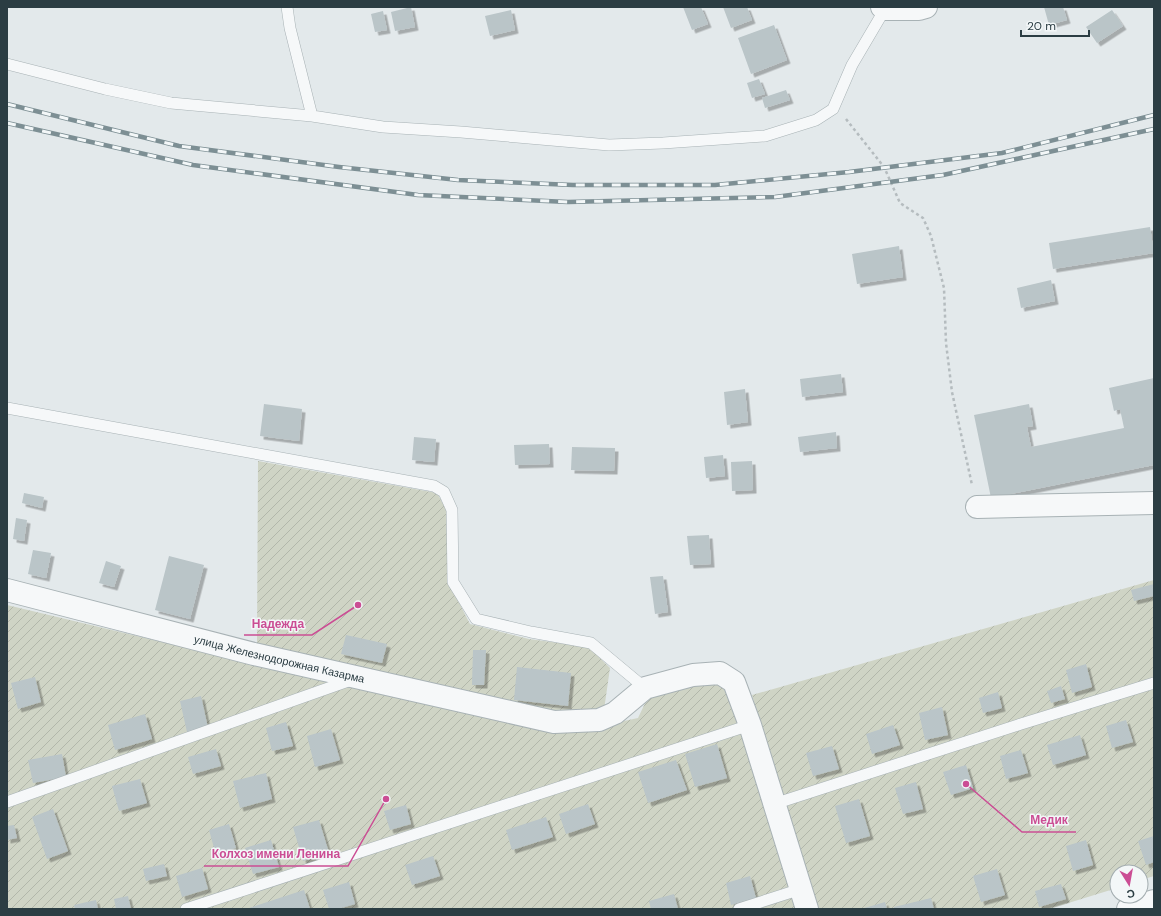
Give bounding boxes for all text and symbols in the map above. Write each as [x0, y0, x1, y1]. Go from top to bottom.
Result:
scale bar [1021, 12, 1089, 38]
text: 20 m [1027, 18, 1056, 34]
callout: Надежда [244, 611, 312, 635]
text: Надежда [252, 616, 304, 632]
street label: улица Железнодорожная Казарма [193, 632, 367, 686]
callout: Медик [1022, 808, 1076, 832]
text: Медик [1030, 812, 1069, 828]
callout: Колхоз имени Ленина [204, 842, 348, 866]
text: Колхоз имени Ленина [212, 846, 340, 862]
north arrow [1109, 864, 1149, 904]
text: С [1126, 886, 1136, 901]

